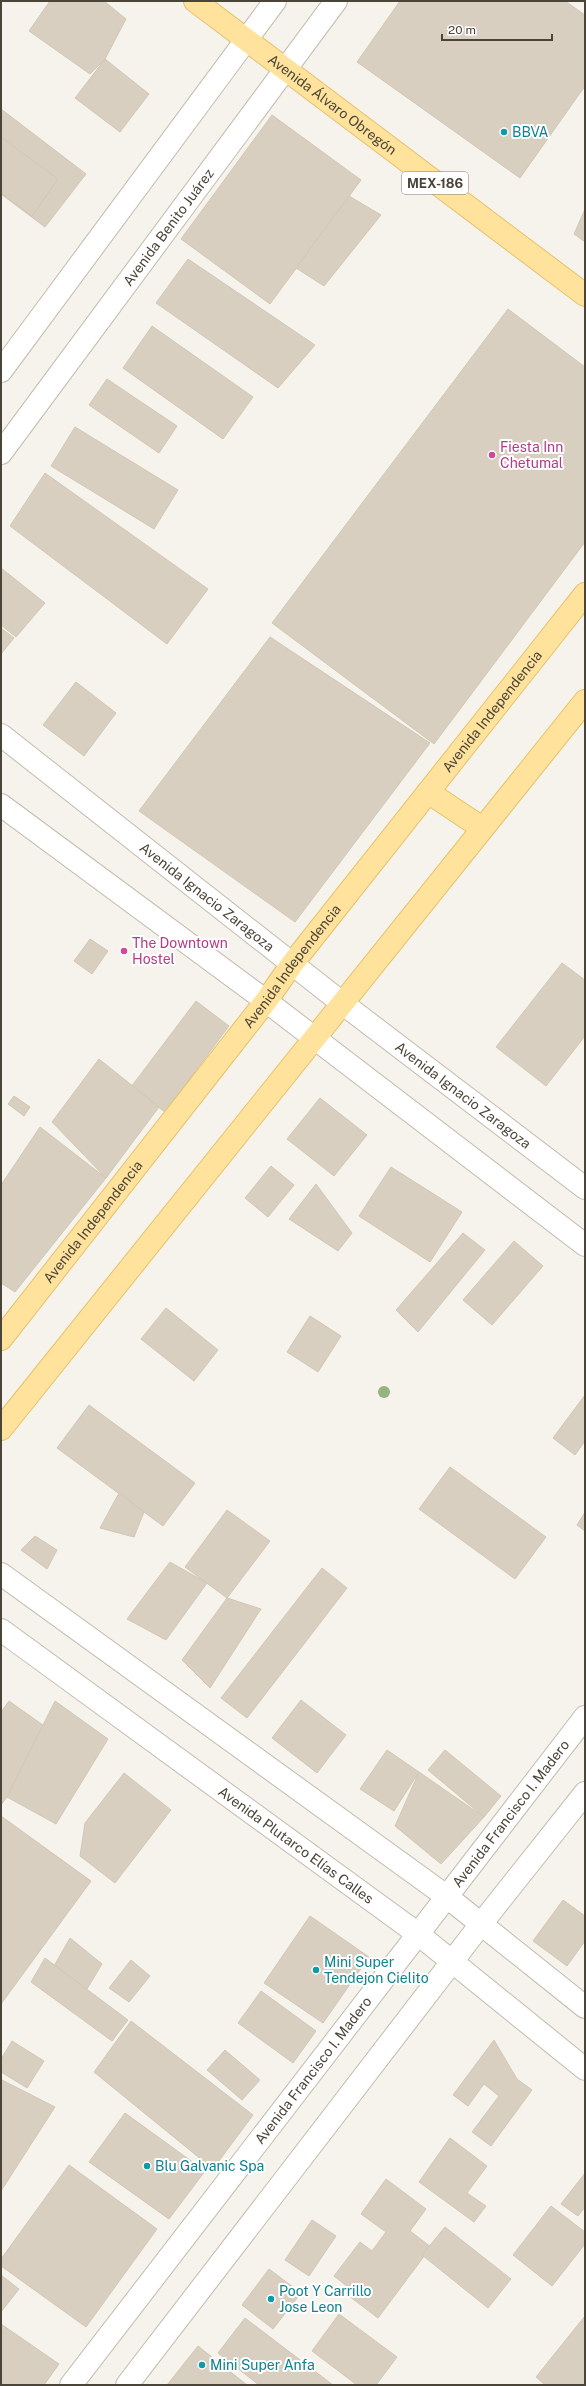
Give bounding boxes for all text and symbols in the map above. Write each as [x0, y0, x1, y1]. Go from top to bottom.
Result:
scale bar [442, 16, 552, 42]
text: 20 m [448, 23, 476, 37]
street label: Avenida Álvaro Obregón [265, 51, 400, 158]
place label: BBVA [512, 124, 548, 140]
marker: BBVA [499, 127, 509, 137]
street label: Avenida Benito Juárez [120, 165, 217, 289]
road number: MEX-186 [402, 172, 468, 194]
place label: Fiesta Inn Chetumal [500, 439, 563, 471]
marker: Fiesta Inn Chetumal [487, 450, 497, 460]
street label: Avenida Independencia [439, 647, 545, 775]
street label: Avenida Ignacio Zaragoza [137, 839, 277, 955]
street label: Avenida Independencia [240, 901, 344, 1031]
place label: The Downtown Hostel [132, 935, 228, 967]
marker: The Downtown Hostel [119, 946, 129, 956]
street label: Avenida Ignacio Zaragoza [392, 1039, 534, 1152]
street label: Avenida Independencia [40, 1157, 146, 1286]
street label: Avenida Francisco I. Madero [449, 1737, 572, 1890]
street label: Avenida Plutarco Elías Calles [215, 1783, 377, 1907]
place label: Mini Super Tendejon Cielito [324, 1954, 429, 1986]
marker: Mini Super Tendejon Cielito [311, 1965, 321, 1975]
street label: Avenida Francisco I. Madero [251, 1994, 375, 2147]
place label: Blu Galvanic Spa [155, 2158, 264, 2174]
marker: Blu Galvanic Spa [142, 2161, 152, 2171]
place label: Poot Y Carrillo Jose Leon [279, 2283, 372, 2315]
marker: Poot Y Carrillo Jose Leon [266, 2294, 276, 2304]
place label: Mini Super Anfa [210, 2357, 315, 2373]
marker: Mini Super Anfa [197, 2360, 207, 2370]

